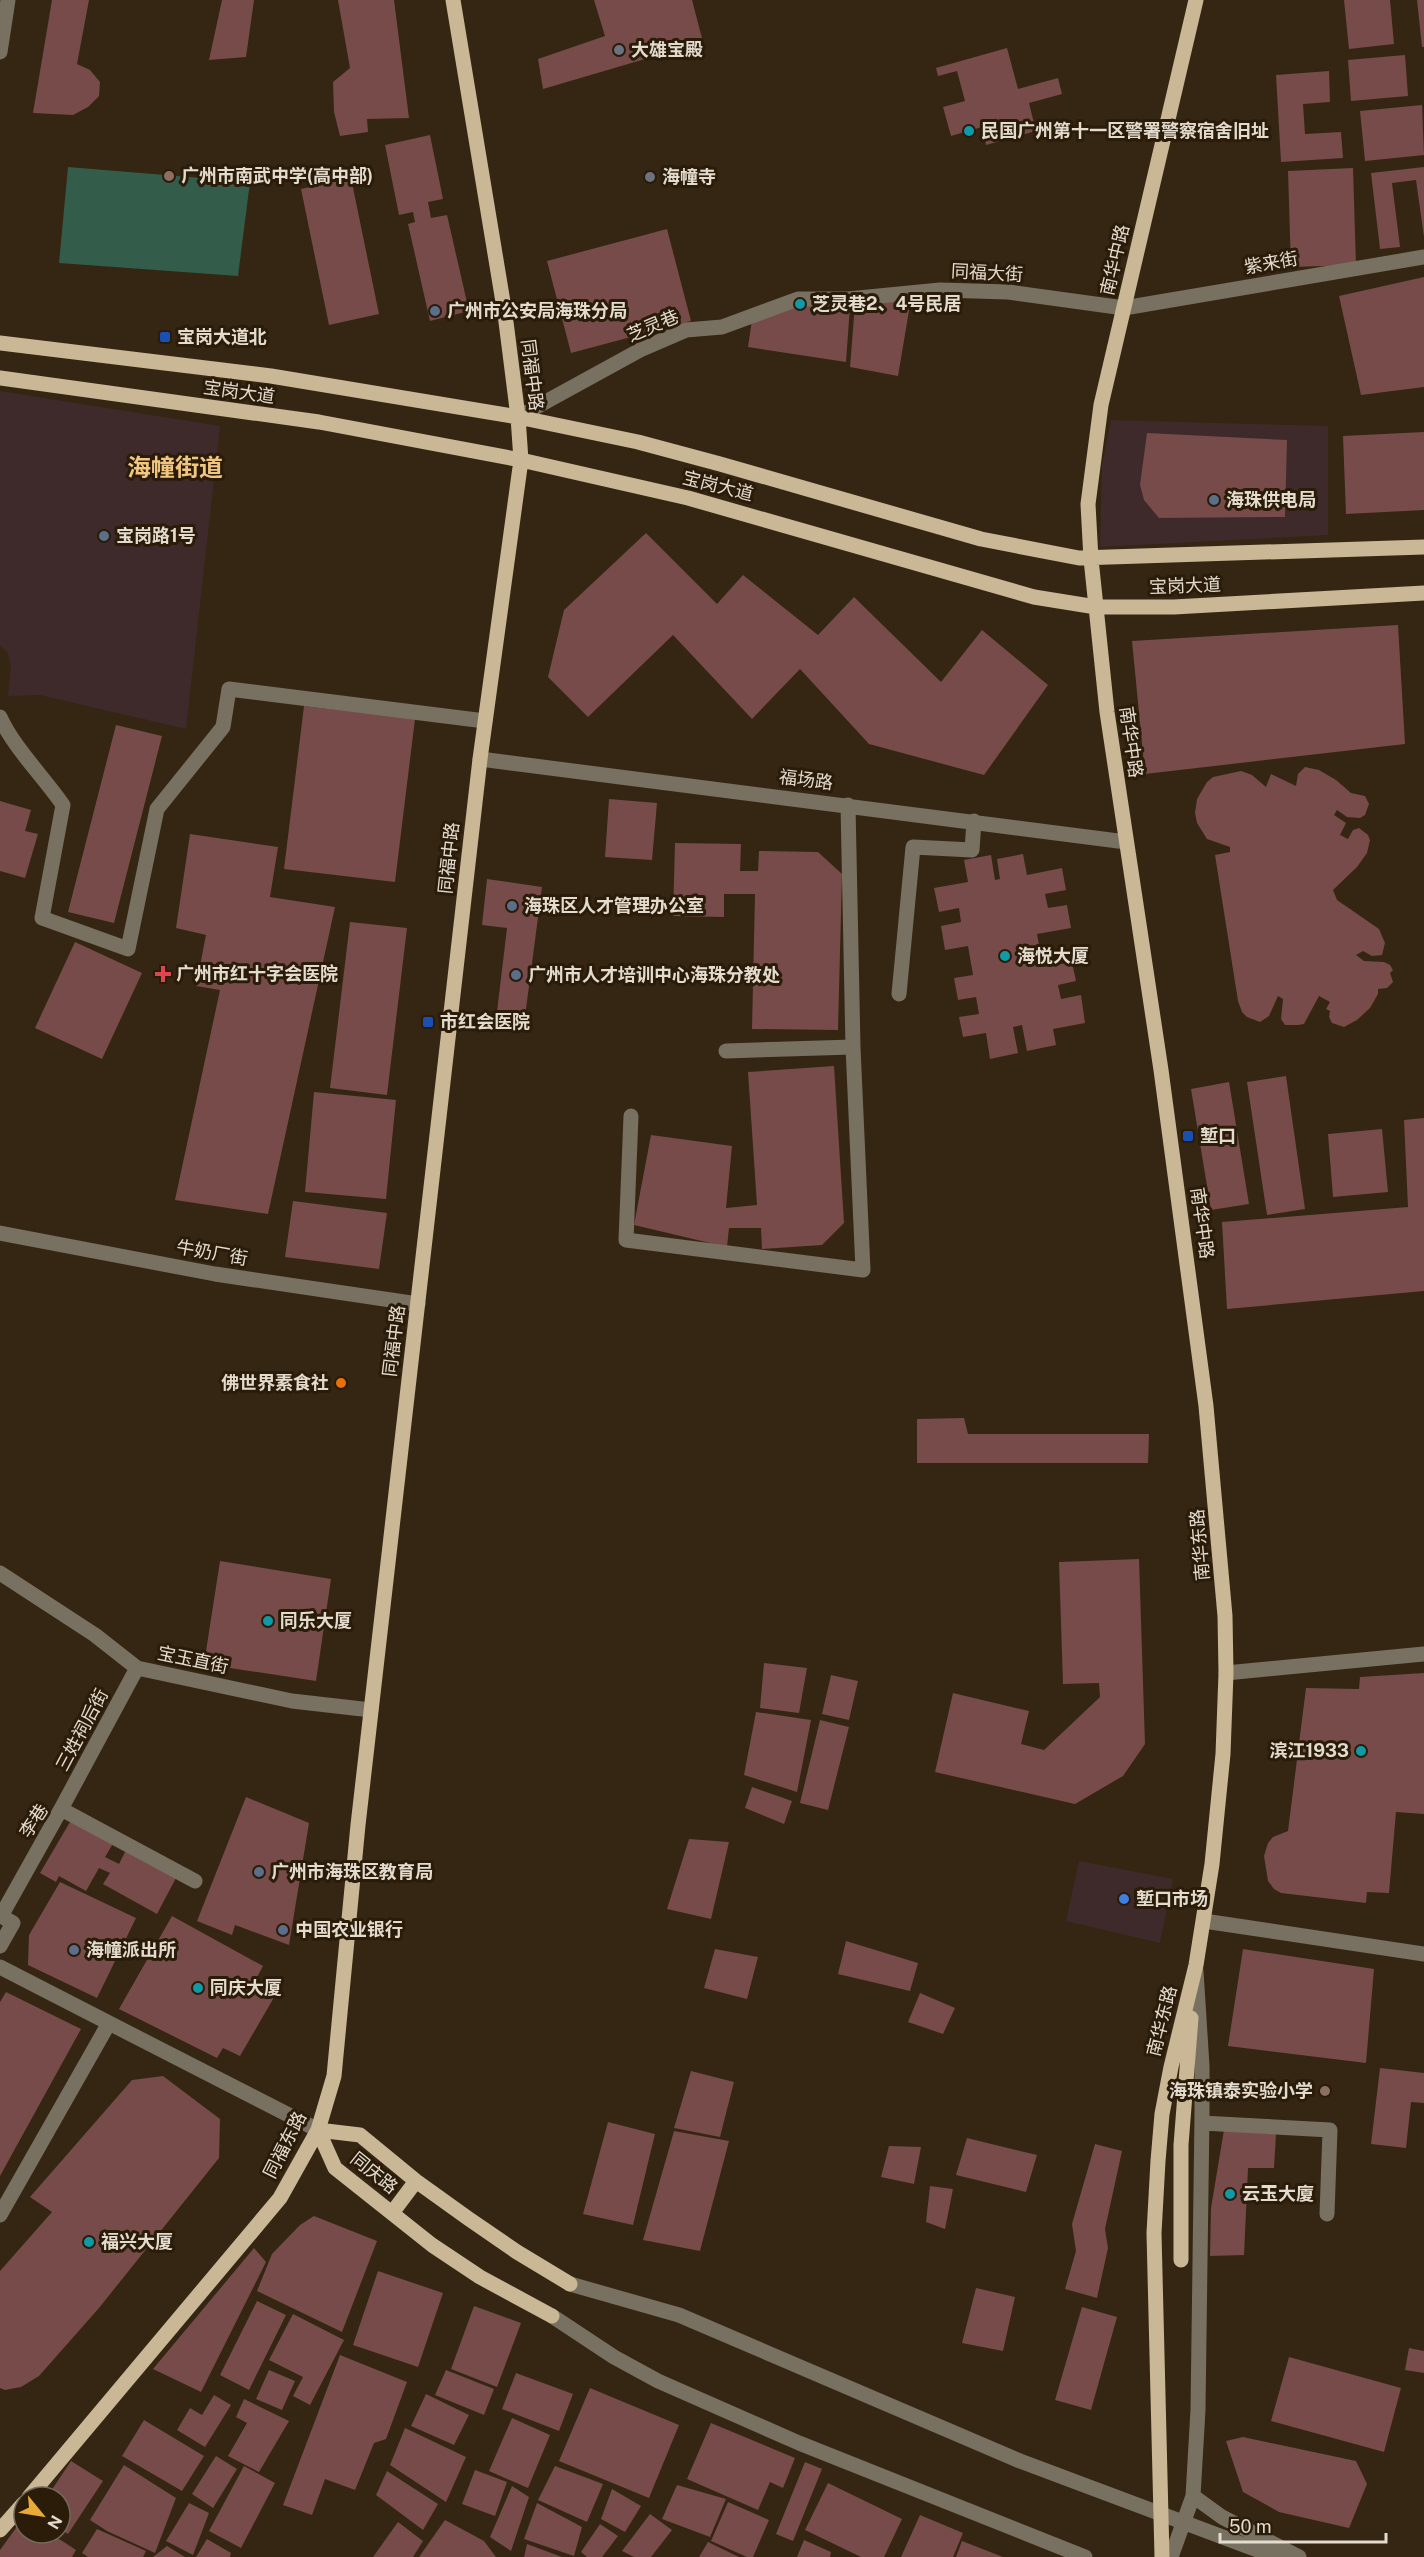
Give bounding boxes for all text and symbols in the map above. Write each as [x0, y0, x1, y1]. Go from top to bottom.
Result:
place label: 大雄宝殿 [631, 39, 703, 60]
marker: 大雄宝殿 [612, 43, 626, 57]
place label: 民国广州第十一区警署警察宿舍旧址 [981, 120, 1269, 141]
marker: 民国广州第十一区警署警察宿舍旧址 [962, 124, 976, 138]
place label: 广州市南武中学(高中部) [181, 165, 373, 186]
place label: 海幢寺 [662, 166, 716, 187]
marker: 广州市南武中学(高中部) [162, 169, 176, 183]
marker: 海幢寺 [643, 170, 657, 184]
street label: 南华中路 [1096, 222, 1133, 297]
street label: 紫来街 [1243, 247, 1299, 278]
street label: 同福大街 [951, 260, 1024, 285]
place label: 芝灵巷2、4号民居 [812, 293, 961, 314]
marker: 芝灵巷2、4号民居 [793, 297, 807, 311]
place label: 广州市公安局海珠分局 [447, 300, 627, 321]
marker: 广州市公安局海珠分局 [428, 304, 442, 318]
street label: 芝灵巷 [624, 305, 682, 346]
place label: 宝岗大道北 [177, 326, 267, 347]
marker: 宝岗大道北 [158, 330, 172, 344]
street label: 同福中路 [518, 338, 547, 412]
street label: 宝岗大道 [202, 376, 276, 407]
district label: 海幢街道 [127, 453, 223, 481]
street label: 宝岗大道 [681, 467, 756, 504]
place label: 海珠供电局 [1226, 489, 1316, 510]
marker: 海珠供电局 [1207, 493, 1221, 507]
place label: 宝岗路1号 [116, 525, 196, 546]
marker: 宝岗路1号 [97, 529, 111, 543]
street label: 宝岗大道 [1149, 574, 1221, 597]
street label: 南华中路 [1116, 705, 1147, 779]
street label: 福场路 [778, 766, 834, 793]
street label: 同福中路 [434, 821, 463, 895]
place label: 海珠区人才管理办公室 [524, 895, 704, 916]
marker: 海珠区人才管理办公室 [505, 899, 519, 913]
place label: 海悦大厦 [1017, 945, 1089, 966]
marker: 海悦大厦 [998, 949, 1012, 963]
place label: 广州市红十字会医院 [176, 963, 338, 984]
place label: 广州市人才培训中心海珠分教处 [528, 964, 780, 985]
marker: 广州市红十字会医院 [154, 965, 172, 983]
marker: 广州市人才培训中心海珠分教处 [509, 968, 523, 982]
place label: 市红会医院 [440, 1011, 530, 1032]
marker: 市红会医院 [421, 1015, 435, 1029]
place label: 堑口 [1200, 1125, 1236, 1146]
marker: 堑口 [1181, 1129, 1195, 1143]
street label: 南华中路 [1187, 1186, 1218, 1260]
street label: 牛奶厂街 [175, 1236, 249, 1269]
street label: 同福中路 [379, 1304, 408, 1378]
place label: 佛世界素食社 [221, 1372, 329, 1393]
marker: 佛世界素食社 [334, 1376, 348, 1390]
street label: 南华东路 [1186, 1508, 1213, 1582]
place label: 同乐大厦 [280, 1610, 352, 1631]
marker: 同乐大厦 [261, 1614, 275, 1628]
street label: 宝玉直街 [156, 1642, 231, 1677]
street label: 三姓祠后街 [51, 1685, 112, 1774]
place label: 滨江1933 [1270, 1740, 1349, 1761]
marker: 滨江1933 [1354, 1744, 1368, 1758]
street label: 李巷 [15, 1800, 52, 1842]
place label: 广州市海珠区教育局 [271, 1861, 433, 1882]
marker: 广州市海珠区教育局 [252, 1865, 266, 1879]
place label: 堑口市场 [1136, 1888, 1208, 1909]
marker: 堑口市场 [1117, 1892, 1131, 1906]
place label: 中国农业银行 [295, 1919, 403, 1940]
marker: 中国农业银行 [276, 1923, 290, 1937]
place label: 海幢派出所 [86, 1939, 176, 1960]
marker: 海幢派出所 [67, 1943, 81, 1957]
place label: 同庆大厦 [210, 1977, 282, 1998]
marker: 同庆大厦 [191, 1981, 205, 1995]
street label: 南华东路 [1143, 1983, 1180, 2058]
place label: 海珠镇泰实验小学 [1169, 2080, 1313, 2101]
marker: 海珠镇泰实验小学 [1318, 2084, 1332, 2098]
street label: 同福东路 [259, 2108, 310, 2182]
street label: 同庆路 [347, 2147, 402, 2198]
place label: 云玉大廈 [1242, 2183, 1314, 2204]
marker: 云玉大廈 [1223, 2187, 1237, 2201]
place label: 福兴大厦 [101, 2231, 173, 2252]
marker: 福兴大厦 [82, 2235, 96, 2249]
north arrow [12, 2485, 72, 2545]
scale bar [1220, 2506, 1386, 2544]
text: N [43, 2512, 66, 2532]
text: 50 m [1229, 2516, 1272, 2537]

